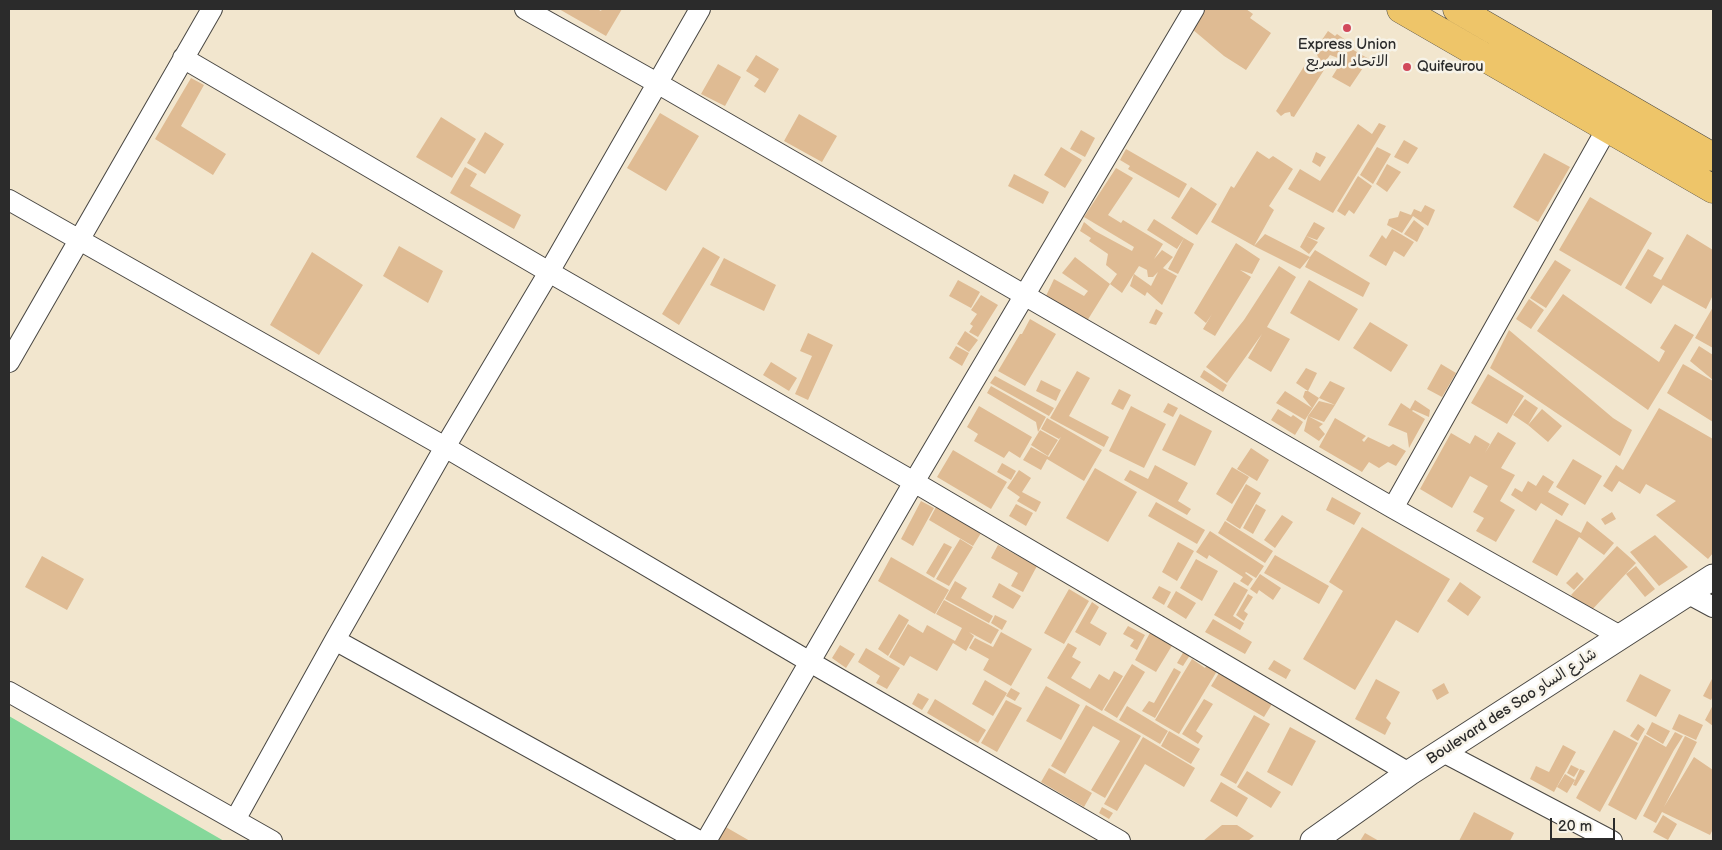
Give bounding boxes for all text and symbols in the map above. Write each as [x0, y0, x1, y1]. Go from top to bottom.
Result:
marker: Express Union الاتحاد السريع [1341, 22, 1353, 34]
place label: Express Union الاتحاد السريع [1298, 36, 1396, 71]
place label: Quifeurou [1417, 58, 1484, 76]
marker: Quifeurou [1401, 61, 1413, 73]
street label: Boulevard des Sao شارع الساو [1424, 645, 1600, 769]
scale bar [1552, 808, 1617, 840]
text: 20 m [1558, 817, 1592, 836]

